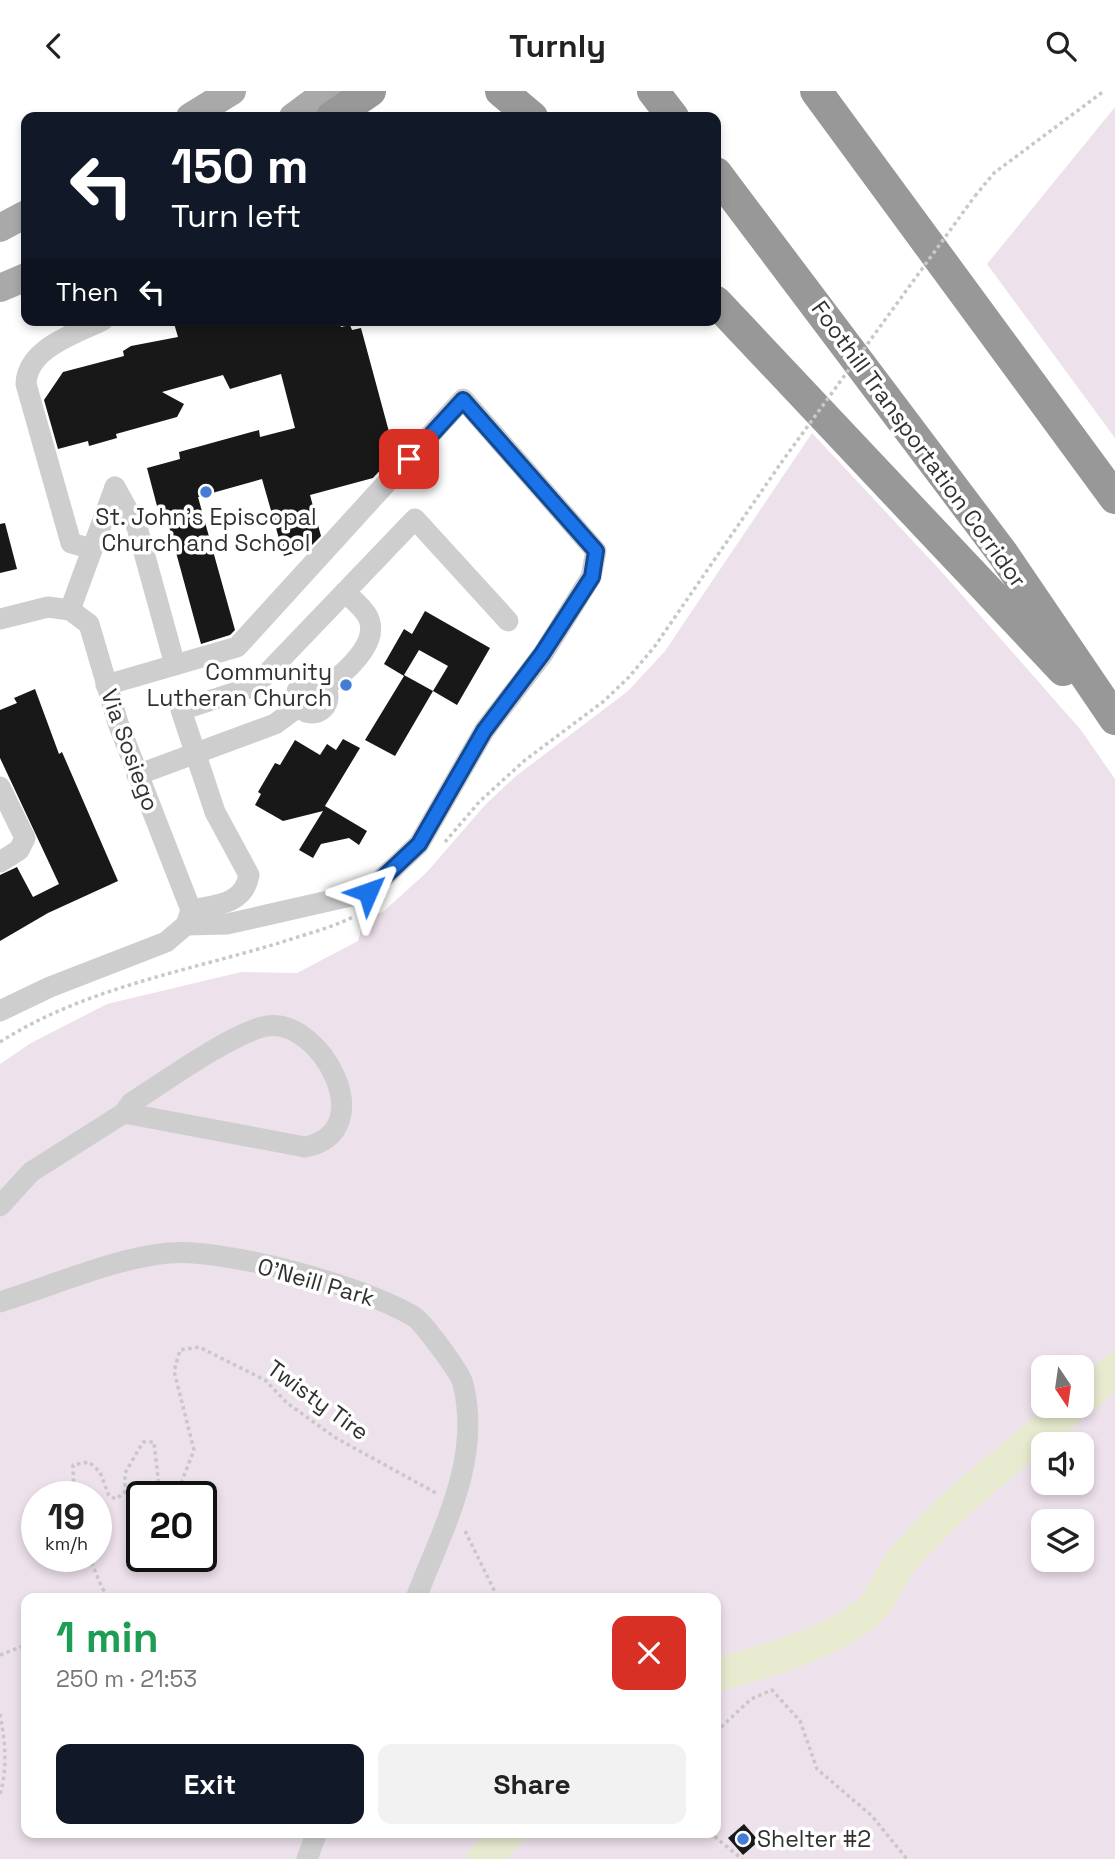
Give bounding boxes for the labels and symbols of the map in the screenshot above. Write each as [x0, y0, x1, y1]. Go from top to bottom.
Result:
street label: Foothill Transportation Corridor [805, 295, 1033, 593]
pin [379, 429, 439, 489]
marker: St. John's Episcopal Church and School [198, 484, 214, 500]
place label: St. John's Episcopal Church and School [95, 502, 317, 558]
place label: Community Lutheran Church [147, 657, 332, 713]
marker: Community Lutheran Church [338, 677, 354, 693]
street label: Via Sosiego [94, 685, 166, 815]
position arrow [331, 855, 405, 929]
street label: O'Neill Park [254, 1251, 378, 1313]
street label: Twisty Tire [261, 1353, 375, 1447]
north arrow [1031, 1355, 1094, 1417]
speed limit sign: 20 [126, 1481, 217, 1572]
place label: Shelter #2 [757, 1824, 871, 1854]
marker: Shelter #2 [735, 1831, 751, 1847]

